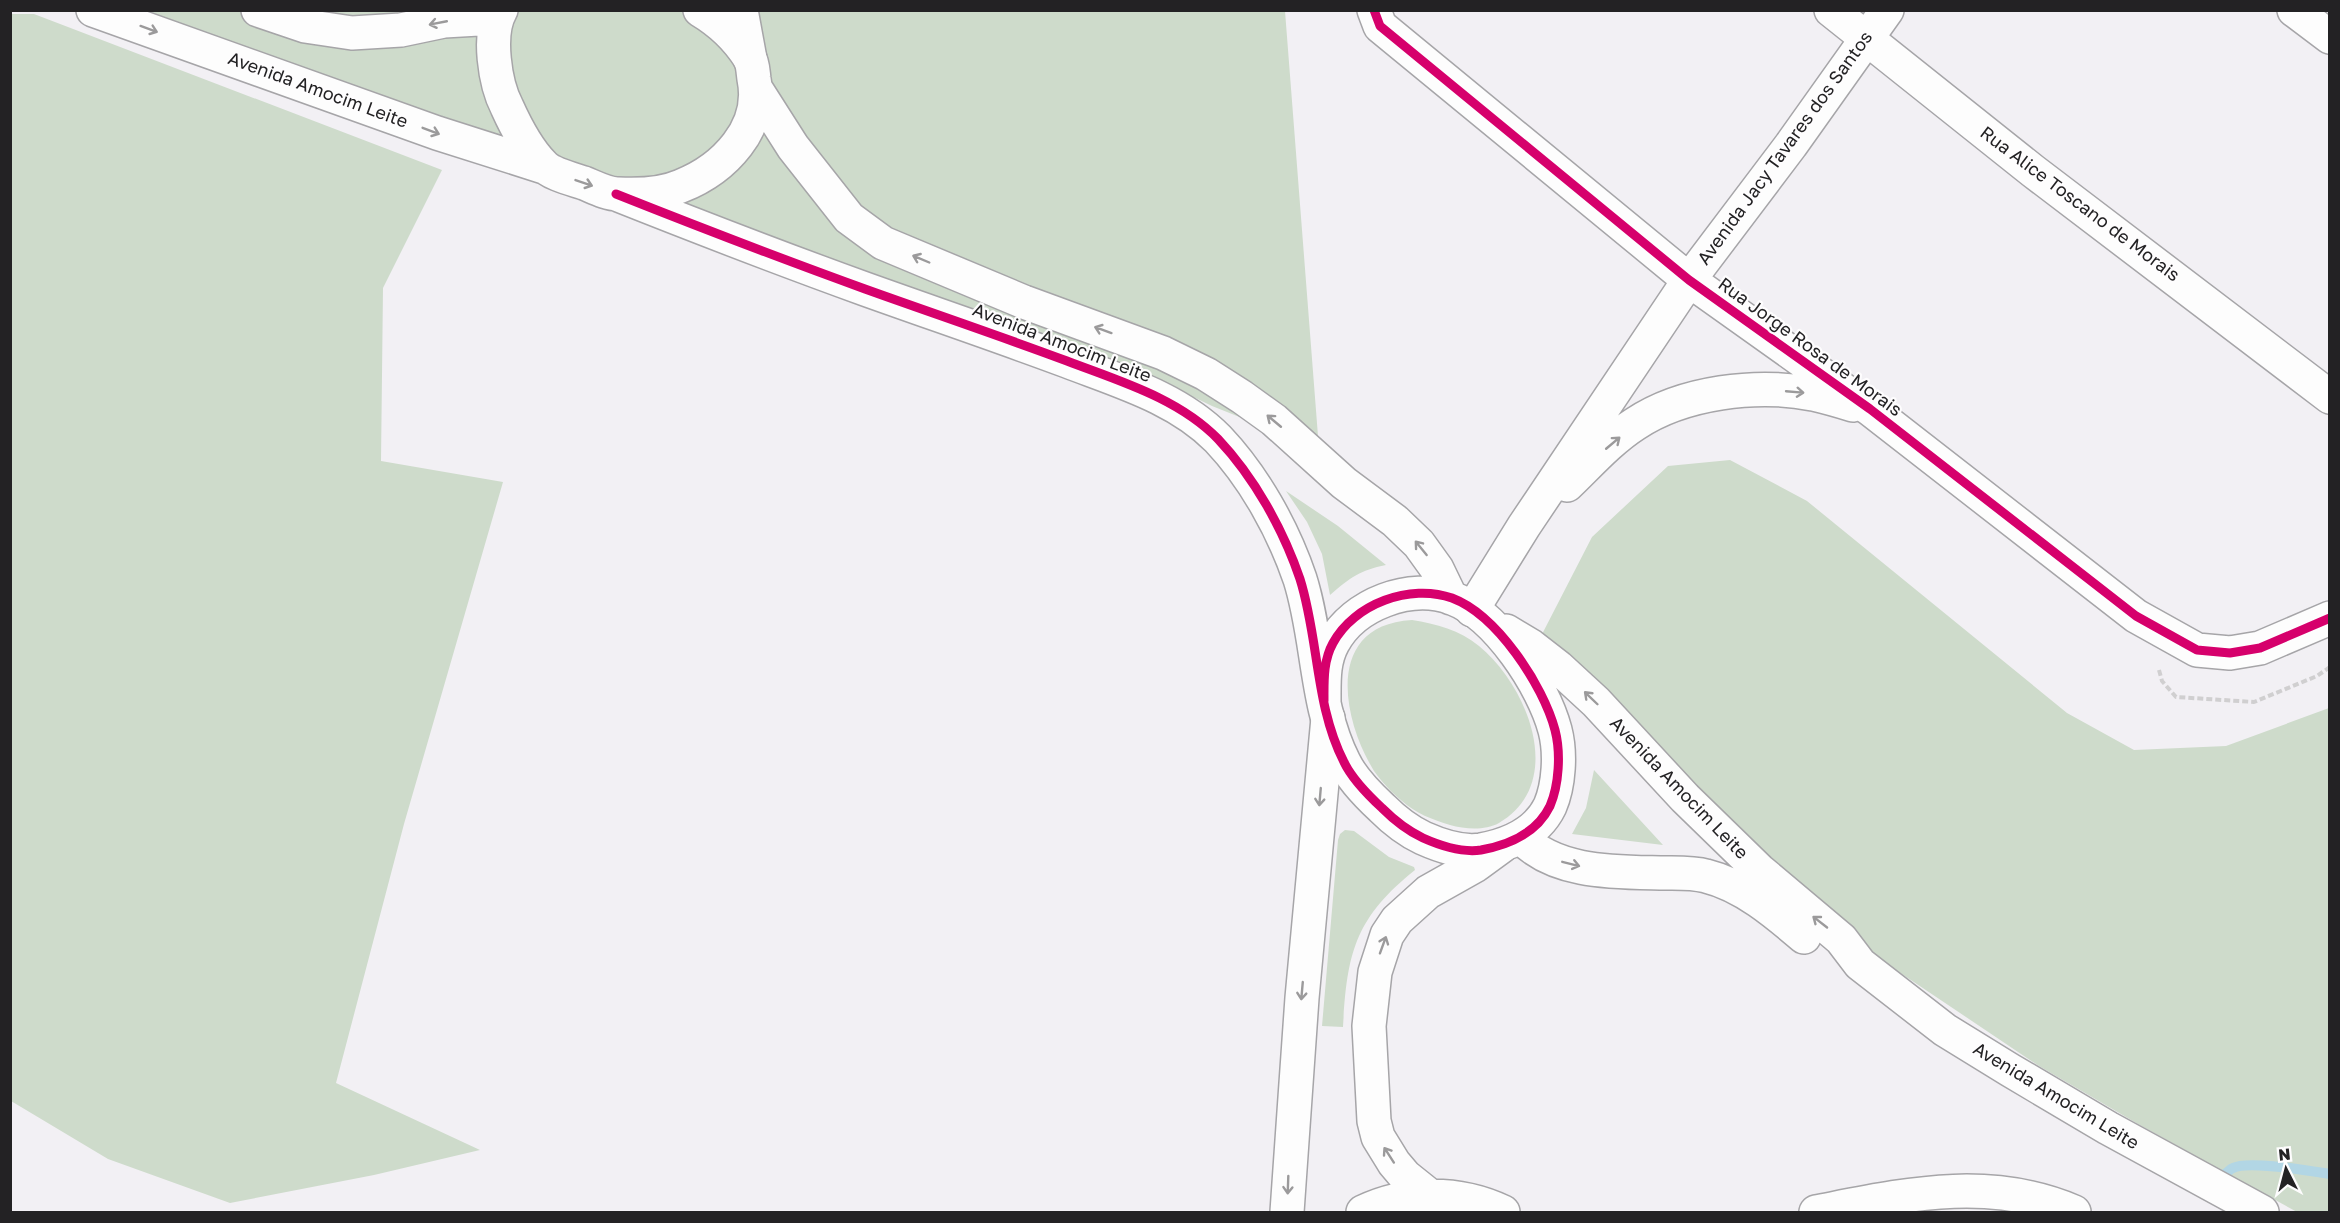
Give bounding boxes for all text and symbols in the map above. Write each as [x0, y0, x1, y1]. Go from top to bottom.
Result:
one-way arrow [428, 18, 448, 29]
one-way arrow [139, 24, 158, 35]
street label: Avenida Jacy Tavares dos Santos [1692, 26, 1876, 269]
street label: Avenida Amocim Leite [225, 46, 411, 132]
street label: Rua Alice Toscano de Morais [1976, 121, 2185, 286]
one-way arrow [421, 126, 440, 137]
one-way arrow [574, 179, 593, 190]
one-way arrow [913, 253, 931, 265]
street label: Rua Jorge Rosa de Morais [1714, 272, 1907, 420]
street label: Avenida Amocim Leite [970, 298, 1155, 386]
one-way arrow [1094, 323, 1113, 334]
one-way arrow [1784, 387, 1804, 398]
one-way arrow [1266, 414, 1282, 427]
one-way arrow [1605, 436, 1620, 450]
one-way arrow [1415, 540, 1428, 556]
one-way arrow [1583, 691, 1598, 705]
street label: Avenida Amocim Leite [1606, 711, 1753, 863]
one-way arrow [1314, 786, 1325, 806]
one-way arrow [1561, 859, 1580, 871]
one-way arrow [1812, 915, 1828, 928]
one-way arrow [1378, 936, 1389, 954]
one-way arrow [1296, 981, 1307, 1000]
street label: Avenida Amocim Leite [1970, 1037, 2143, 1153]
north arrow [2256, 1139, 2316, 1199]
text: N [2277, 1144, 2292, 1165]
one-way arrow [1382, 1147, 1394, 1164]
one-way arrow [1283, 1175, 1294, 1195]

